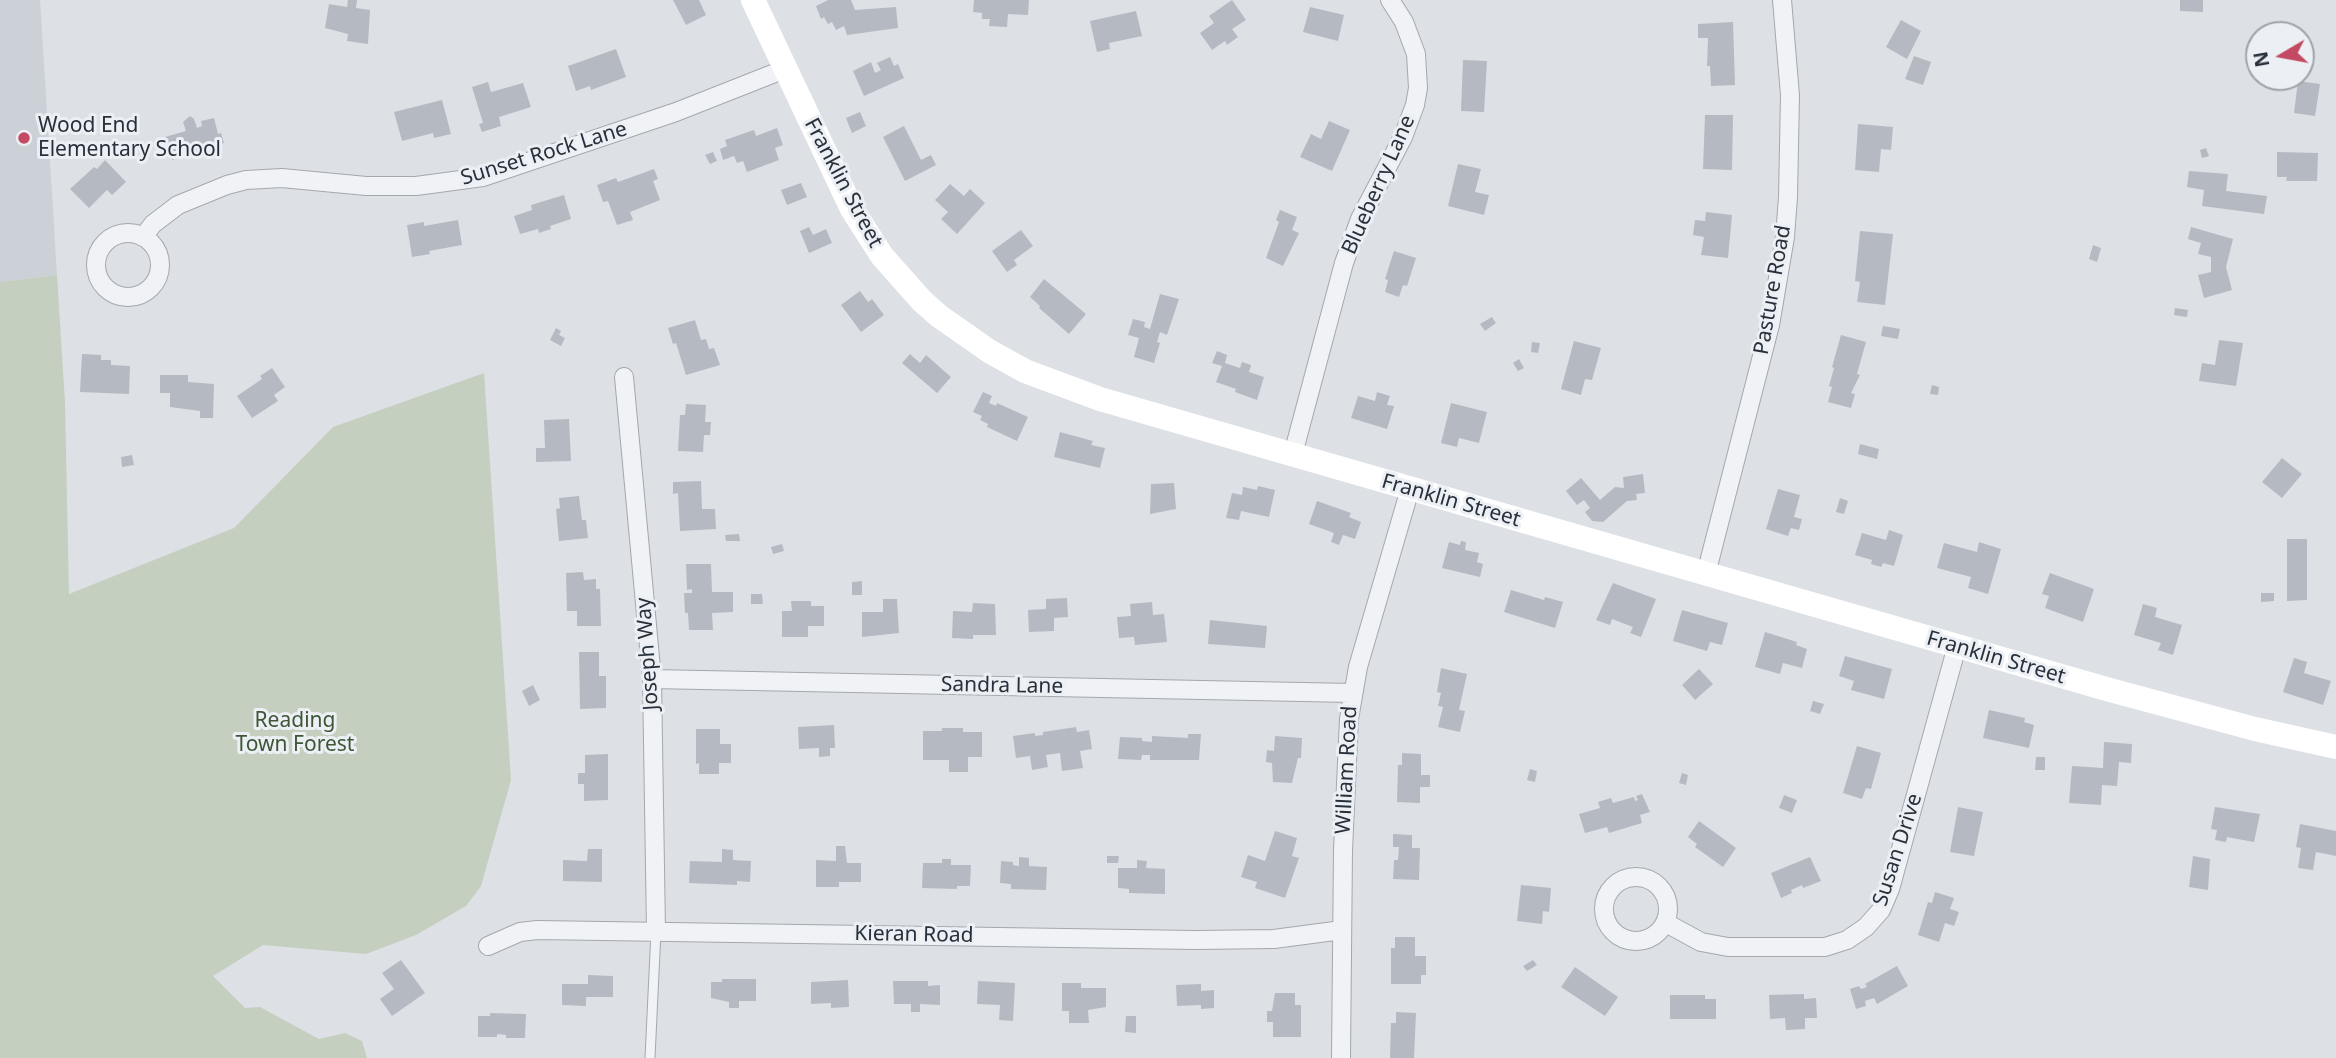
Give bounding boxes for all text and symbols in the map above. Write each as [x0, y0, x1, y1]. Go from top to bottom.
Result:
north arrow [2245, 21, 2315, 91]
text: N [2247, 49, 2275, 69]
street label: Blueberry Lane [1337, 111, 1421, 259]
place label: Wood End Elementary School [38, 113, 221, 163]
street label: Franklin Street [798, 114, 888, 252]
street label: Sunset Rock Lane [458, 117, 630, 191]
marker: Wood End Elementary School [16, 130, 32, 146]
street label: Pasture Road [1749, 223, 1797, 357]
street label: Franklin Street [1379, 469, 1523, 533]
street label: Joseph Way [631, 597, 665, 711]
street label: Franklin Street [1924, 626, 2068, 690]
street label: Sandra Lane [941, 672, 1063, 700]
street label: William Road [1331, 705, 1363, 835]
park label: Reading Town Forest [236, 708, 354, 758]
street label: Susan Drive [1868, 791, 1928, 909]
street label: Kieran Road [854, 921, 974, 949]

